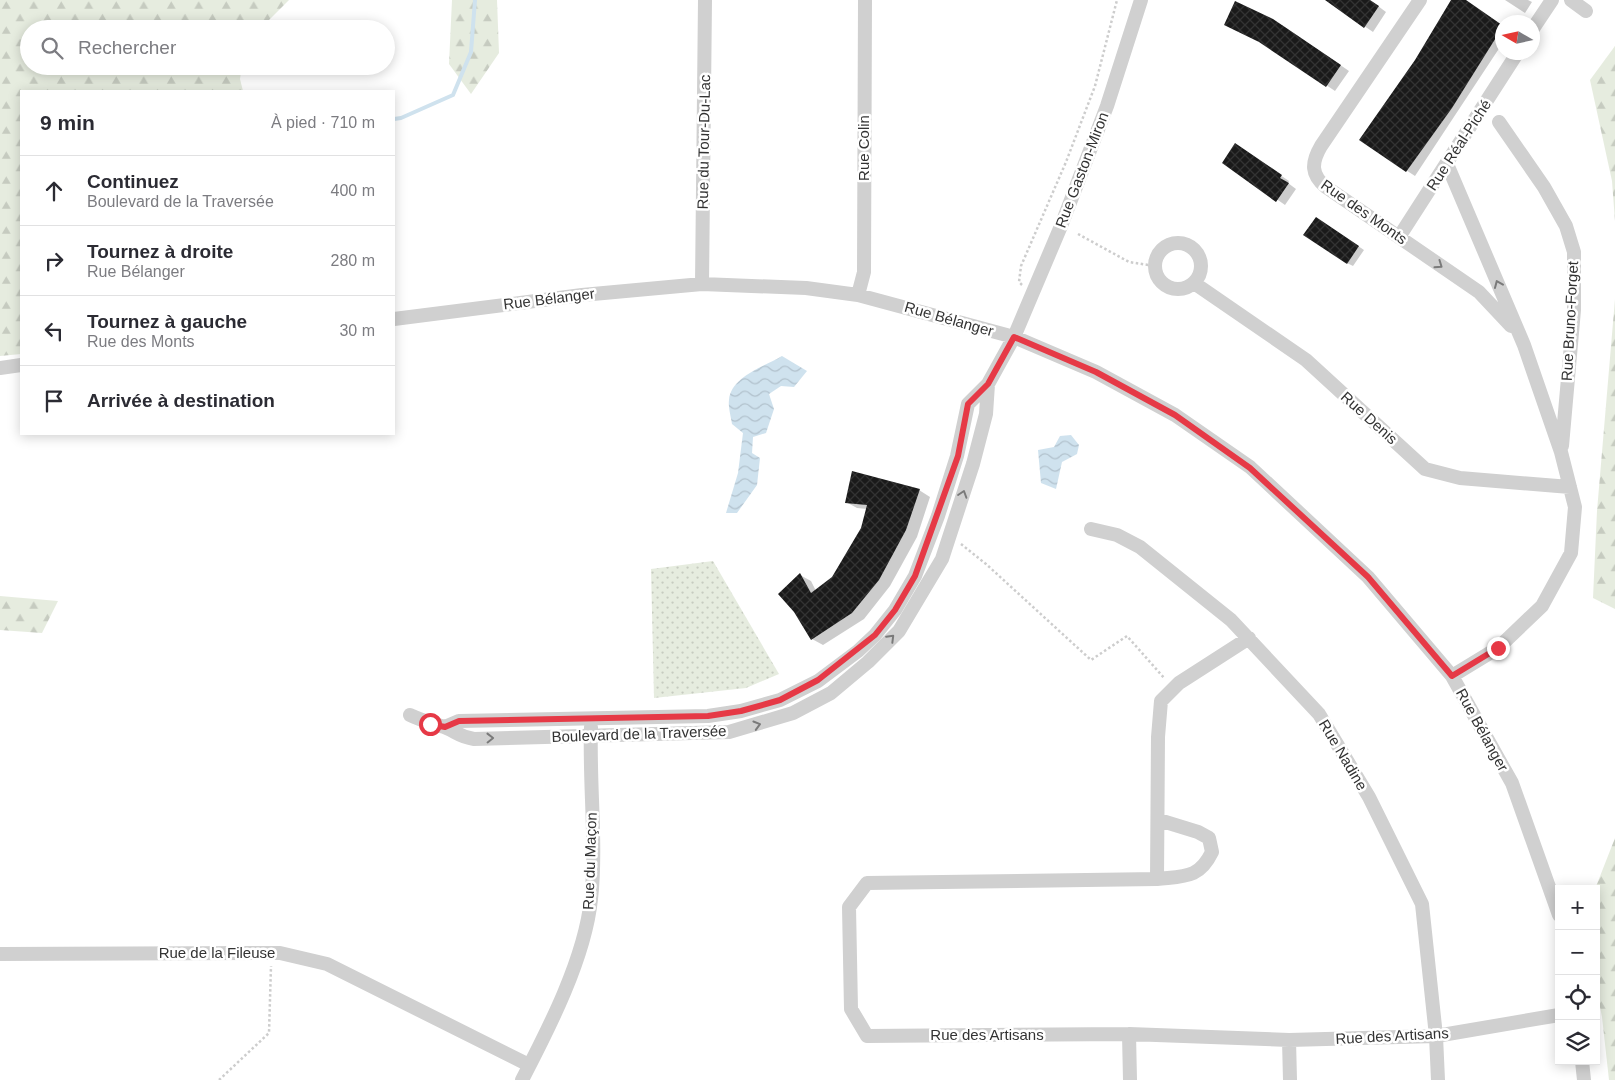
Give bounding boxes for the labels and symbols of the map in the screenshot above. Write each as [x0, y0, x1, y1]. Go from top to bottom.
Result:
north arrow [1495, 15, 1540, 60]
street label: Rue du Tour-Du-Lac [694, 74, 713, 210]
street label: Rue Réal-Piché [1423, 96, 1494, 193]
street label: Rue Gaston-Miron [1052, 110, 1111, 230]
street label: Rue Colin [855, 115, 872, 181]
street label: Rue des Monts [1318, 176, 1410, 247]
one-way arrow [1434, 258, 1443, 268]
street label: Rue Bruno-Forget [1558, 260, 1581, 381]
one-way arrow [1494, 280, 1505, 289]
street label: Rue Bélanger [502, 284, 596, 313]
street label: Rue Bélanger [903, 298, 996, 339]
street label: Rue Denis [1338, 388, 1401, 447]
one-way arrow [958, 491, 968, 499]
one-way arrow [886, 635, 895, 644]
route end [1487, 637, 1510, 660]
street label: Rue Bélanger [1453, 686, 1512, 774]
route start [419, 713, 442, 736]
street label: Rue Nadine [1316, 716, 1371, 793]
one-way arrow [752, 720, 760, 730]
street label: Boulevard de la Traversée [551, 722, 727, 745]
one-way arrow [487, 733, 495, 743]
street label: Rue du Maçon [579, 812, 600, 910]
street label: Rue de la Fileuse [159, 944, 275, 961]
street label: Rue des Artisans [1335, 1024, 1449, 1047]
street label: Rue des Artisans [930, 1026, 1044, 1043]

